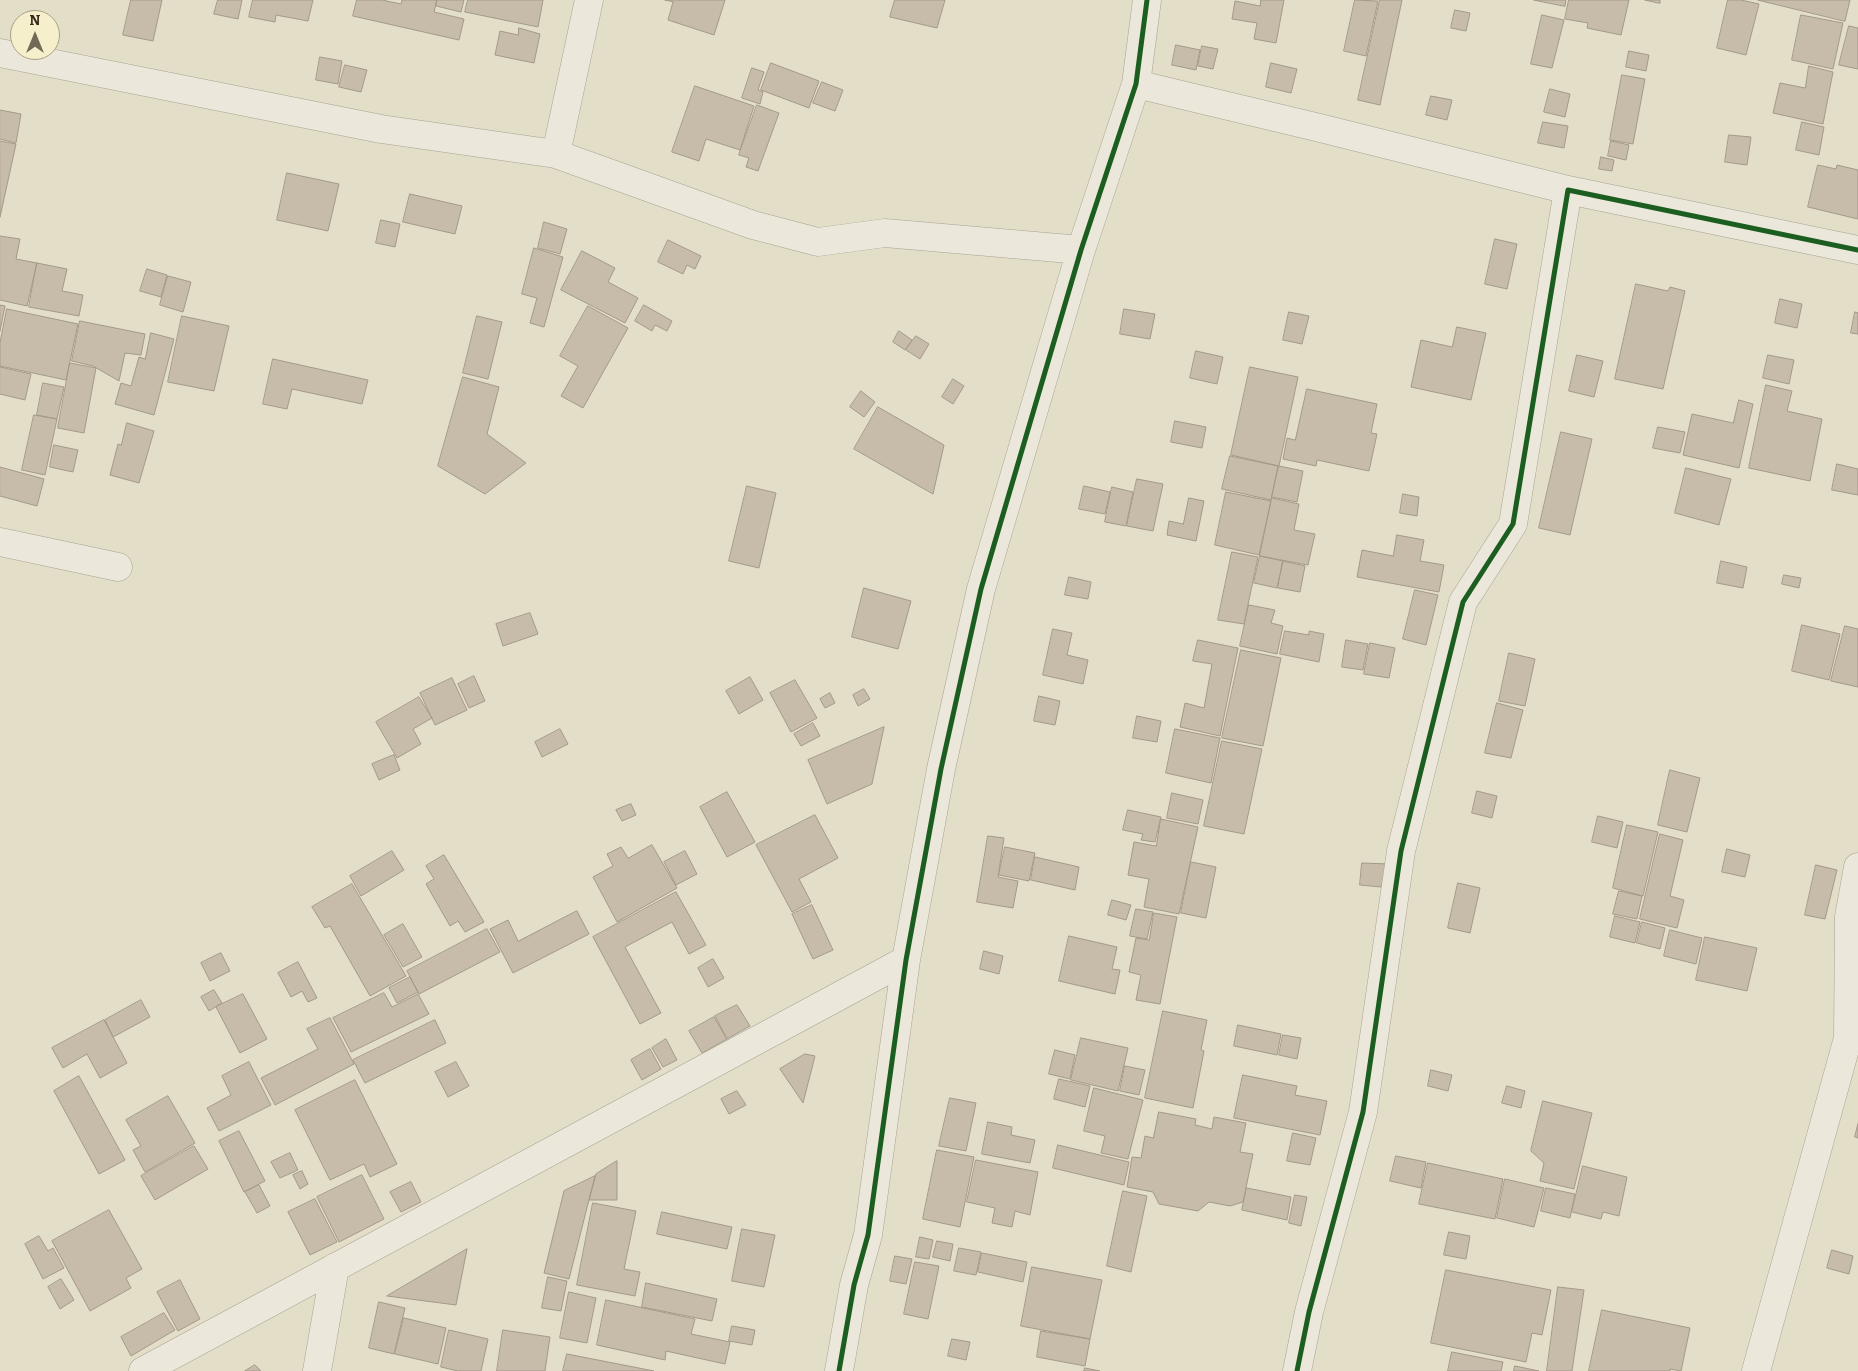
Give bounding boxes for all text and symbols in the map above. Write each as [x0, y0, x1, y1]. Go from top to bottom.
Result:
north arrow [10, 10, 60, 60]
text: N [30, 12, 40, 29]

